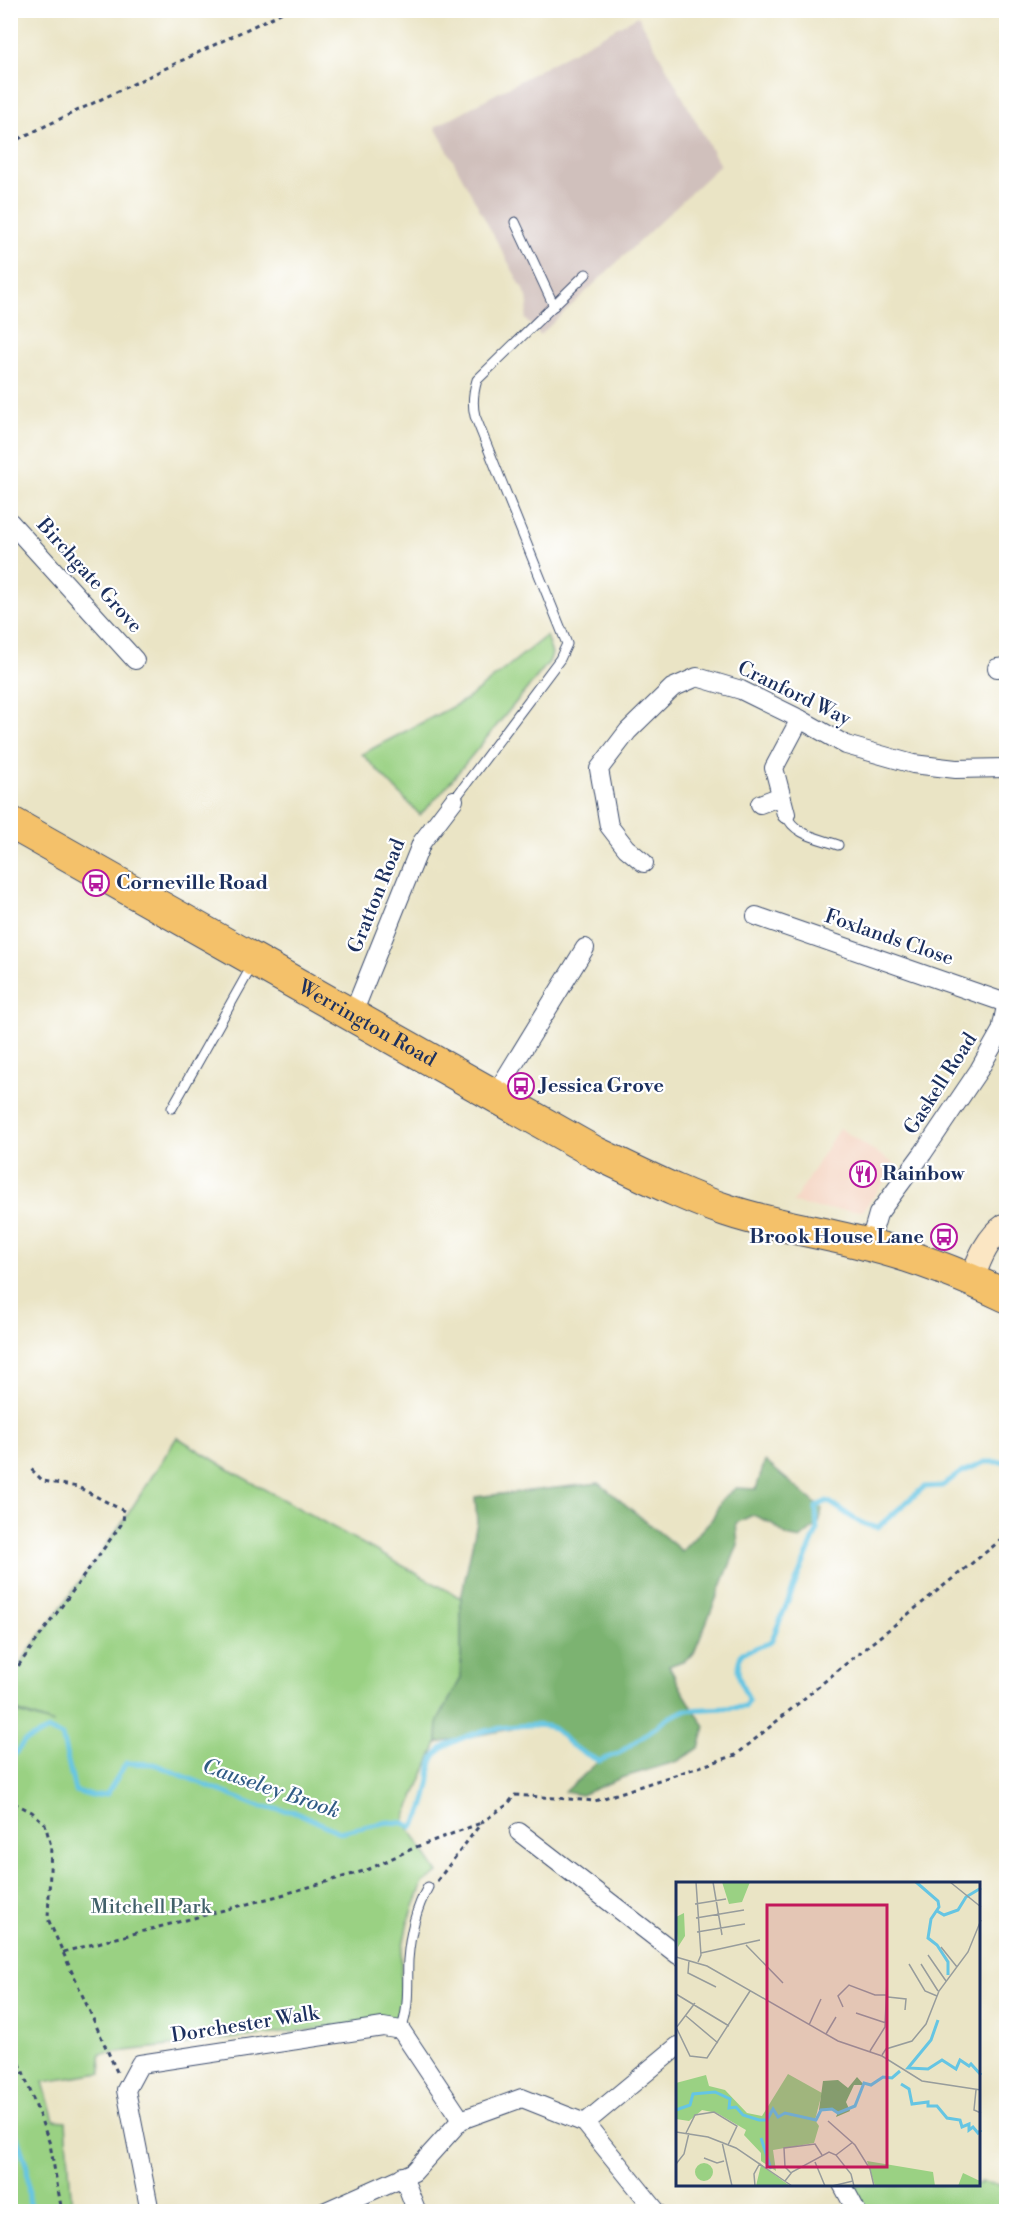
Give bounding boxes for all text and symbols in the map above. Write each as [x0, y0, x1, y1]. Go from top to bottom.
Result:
street label: Birchgate Grove [30, 513, 147, 639]
street label: Cranford Way [733, 656, 855, 732]
street label: Gratton Road [343, 835, 411, 957]
bus stop icon: Corneville Road [81, 868, 111, 898]
place label: Corneville Road [116, 871, 269, 896]
street label: Foxlands Close [821, 904, 957, 972]
street label: Werrington Road [293, 974, 441, 1073]
street label: Gaskell Road [899, 1028, 984, 1140]
bus stop icon: Jessica Grove [506, 1071, 536, 1101]
place label: Jessica Grove [537, 1074, 664, 1099]
restaurant icon: Rainbow [848, 1159, 878, 1189]
place label: Rainbow [882, 1162, 966, 1187]
bus stop icon: Brook House Lane [929, 1222, 959, 1252]
place label: Brook House Lane [749, 1225, 924, 1250]
water label: Causeley Brook [199, 1753, 343, 1825]
inset map [676, 1882, 981, 2186]
park label: Mitchell Park [91, 1895, 213, 1920]
street label: Dorchester Walk [169, 2001, 322, 2049]

